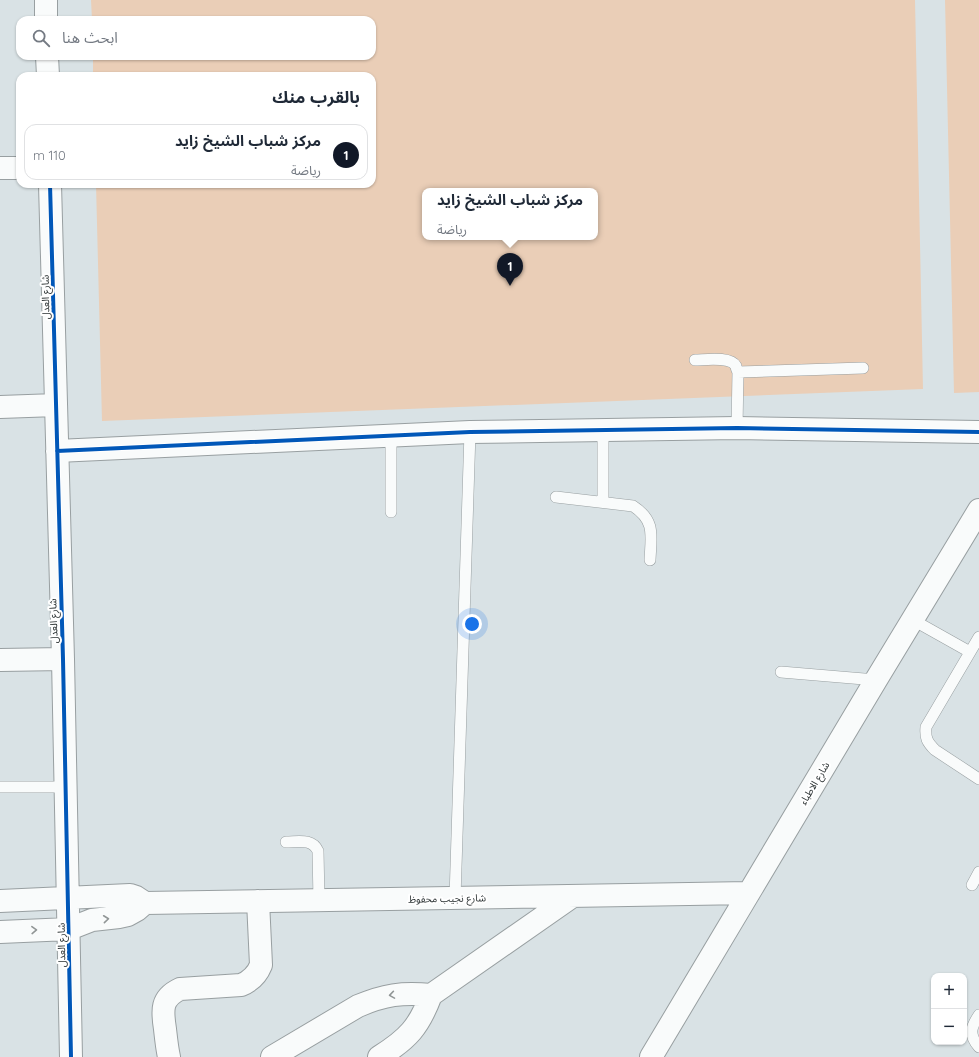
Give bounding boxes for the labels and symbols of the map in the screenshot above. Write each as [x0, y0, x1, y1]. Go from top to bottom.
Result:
pin: 1 [497, 253, 523, 286]
street label: شارع العدل [39, 274, 53, 319]
street label: شارع العدل [46, 598, 62, 644]
your location [462, 614, 482, 634]
street label: شارع الاطباء [797, 759, 833, 808]
street label: شارع نجيب محفوظ [408, 891, 486, 907]
one-way arrow [103, 915, 109, 924]
street label: شارع العدل [55, 922, 69, 967]
one-way arrow [31, 926, 37, 935]
one-way arrow [389, 990, 395, 999]

